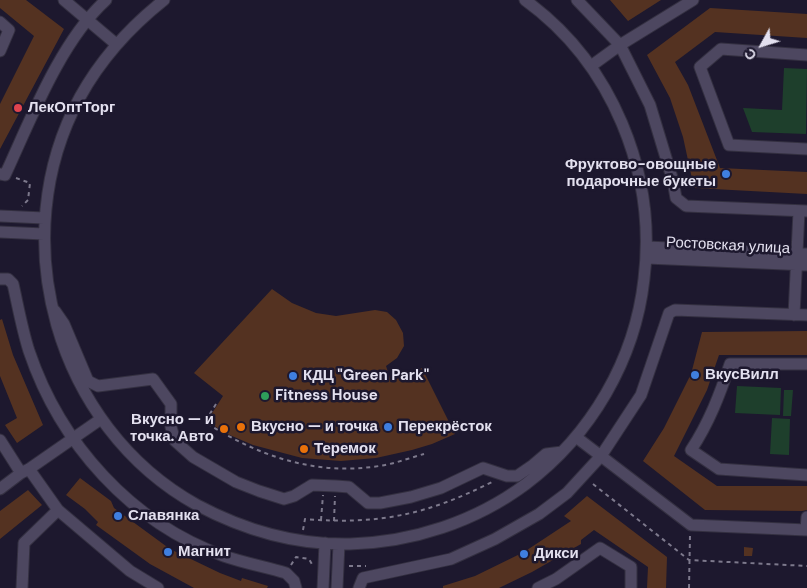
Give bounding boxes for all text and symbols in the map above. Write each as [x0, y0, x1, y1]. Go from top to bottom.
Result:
north arrow [737, 20, 787, 70]
text: С [740, 45, 761, 64]
place label: ЛекОптТорг [28, 99, 115, 117]
marker: ЛекОптТорг [12, 102, 24, 114]
place label: Фруктово-овощные подарочные букеты [565, 156, 716, 191]
marker: Фруктово-овощные подарочные букеты [720, 168, 732, 180]
street label: Ростовская улица [666, 234, 790, 258]
place label: ВкусВилл [705, 366, 779, 384]
place label: КДЦ "Green Park" [303, 367, 429, 385]
marker: ВкусВилл [689, 369, 701, 381]
marker: КДЦ "Green Park" [287, 370, 299, 382]
place label: Fitness House [275, 387, 378, 405]
marker: Fitness House [259, 390, 271, 402]
place label: Вкусно — и точка. Авто [130, 411, 214, 446]
place label: Вкусно — и точка [251, 418, 378, 436]
place label: Перекрёсток [398, 418, 492, 436]
marker: Вкусно — и точка [235, 421, 247, 433]
marker: Перекрёсток [382, 421, 394, 433]
marker: Вкусно — и точка. Авто [218, 423, 230, 435]
place label: Теремок [314, 440, 376, 458]
marker: Теремок [298, 443, 310, 455]
place label: Славянка [128, 507, 199, 525]
marker: Славянка [112, 510, 124, 522]
place label: Магнит [178, 543, 231, 561]
place label: Дикси [534, 545, 579, 563]
marker: Магнит [162, 546, 174, 558]
marker: Дикси [518, 548, 530, 560]

